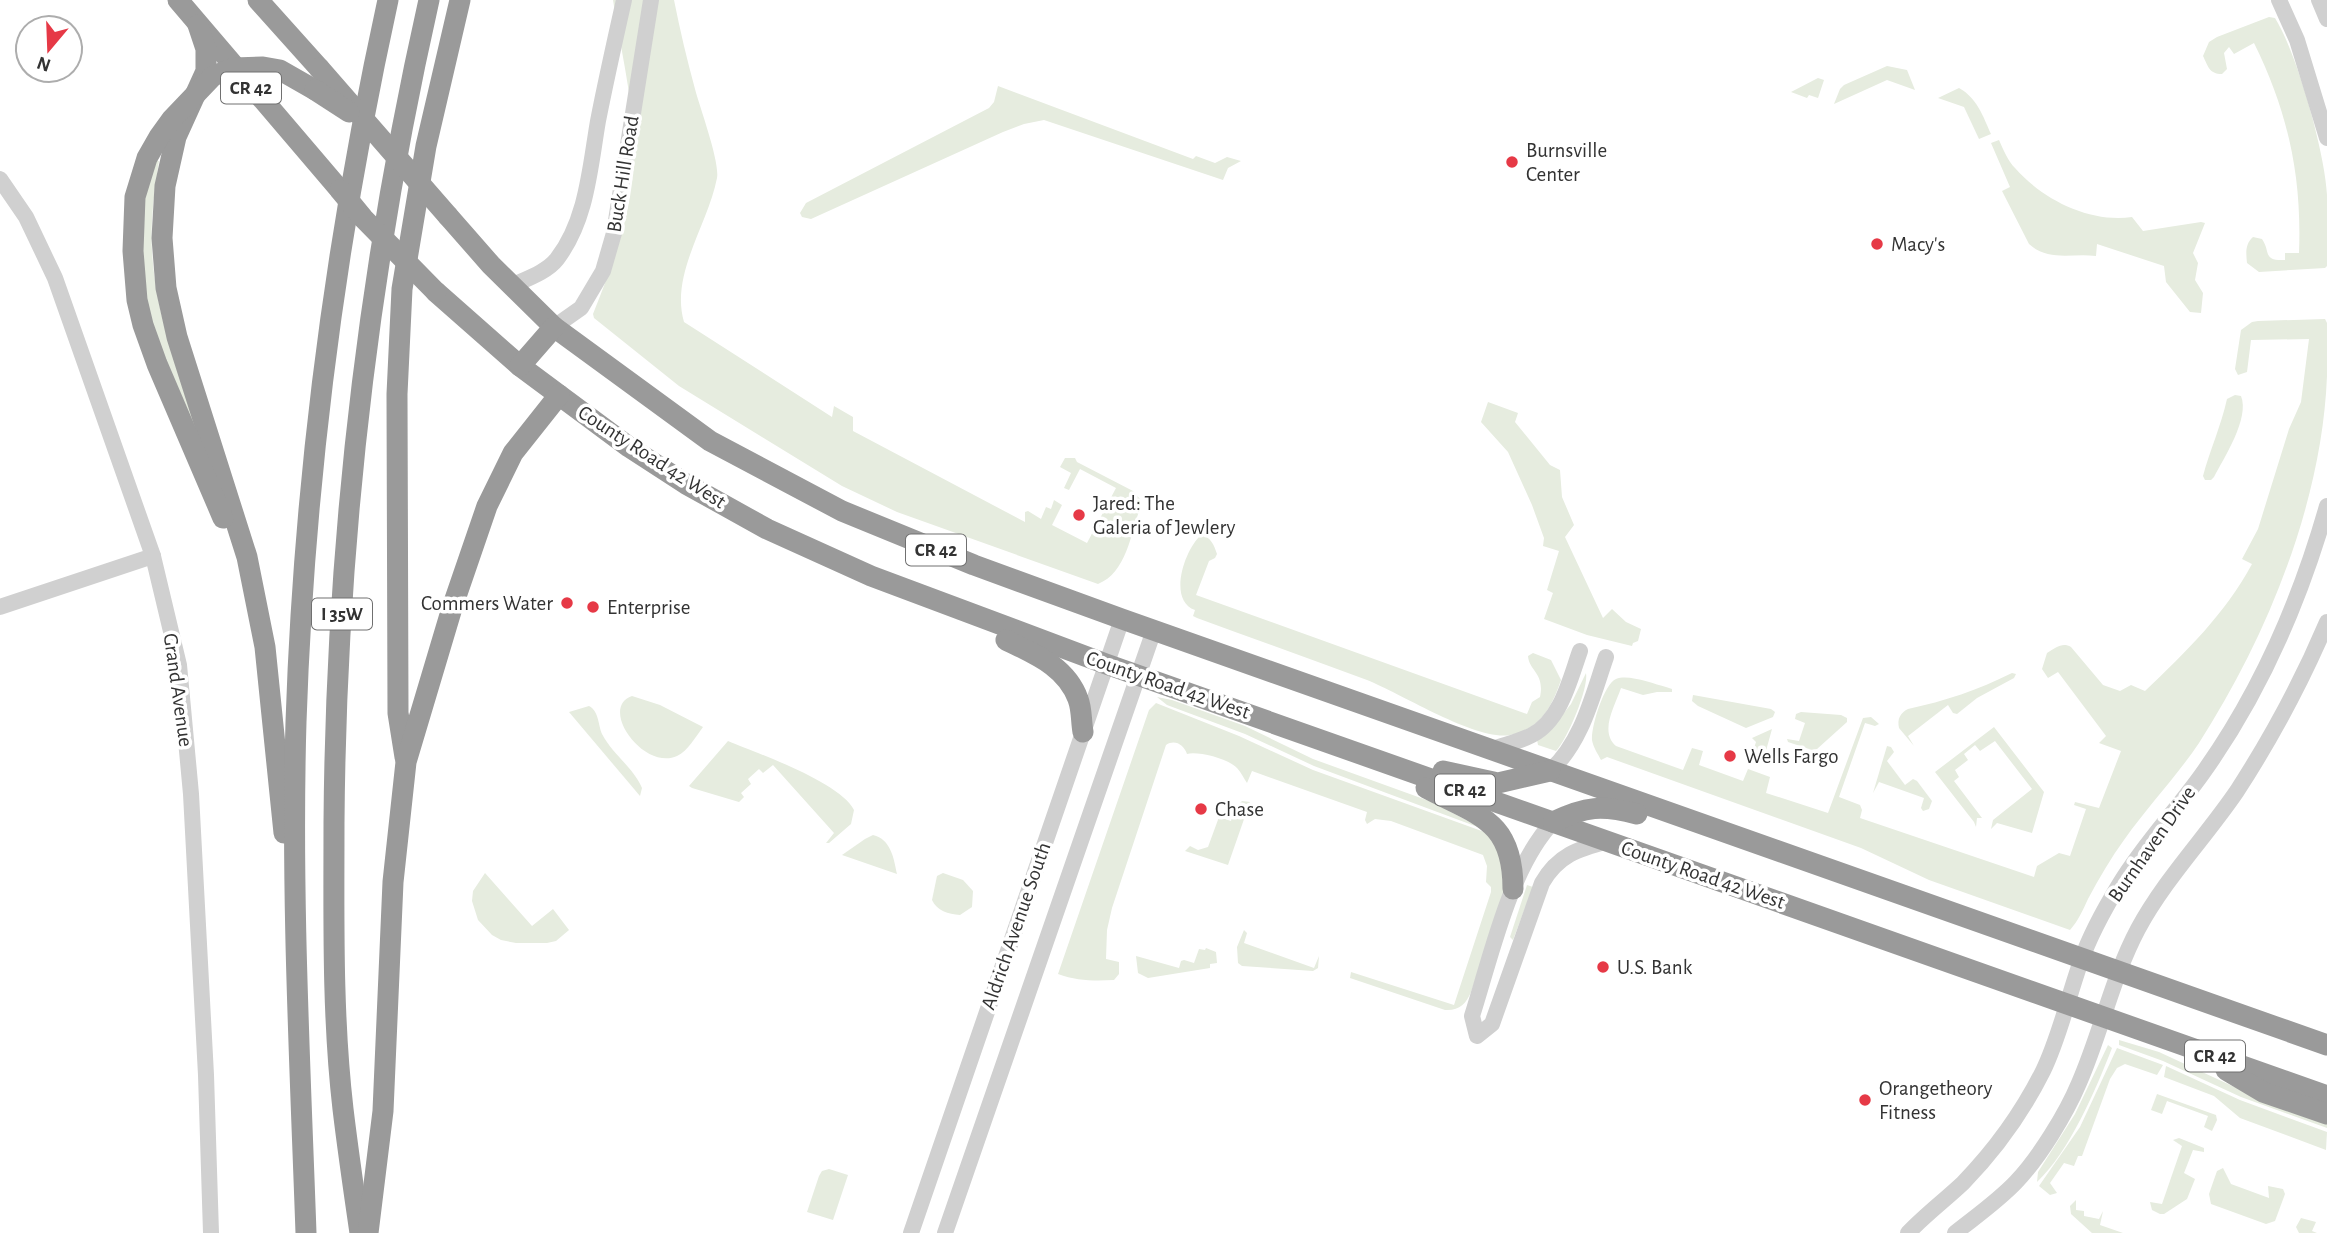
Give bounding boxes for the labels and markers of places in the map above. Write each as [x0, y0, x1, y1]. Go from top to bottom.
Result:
place label: Burnsville Center [1526, 140, 1607, 185]
marker: Burnsville Center [1504, 154, 1520, 170]
place label: Macy's [1891, 234, 1945, 255]
marker: Macy's [1869, 236, 1885, 252]
place label: Jared: The Galeria of Jewlery [1093, 493, 1236, 538]
marker: Jared: The Galeria of Jewlery [1071, 507, 1087, 523]
place label: Commers Water [421, 593, 553, 614]
marker: Commers Water [559, 595, 575, 611]
place label: Enterprise [607, 597, 690, 618]
marker: Enterprise [585, 599, 601, 615]
place label: Wells Fargo [1744, 746, 1838, 767]
marker: Wells Fargo [1722, 748, 1738, 764]
place label: Chase [1215, 799, 1264, 820]
marker: Chase [1193, 801, 1209, 817]
place label: U.S. Bank [1617, 957, 1693, 978]
marker: U.S. Bank [1595, 959, 1611, 975]
place label: Orangetheory Fitness [1879, 1078, 1993, 1123]
marker: Orangetheory Fitness [1857, 1092, 1873, 1108]

